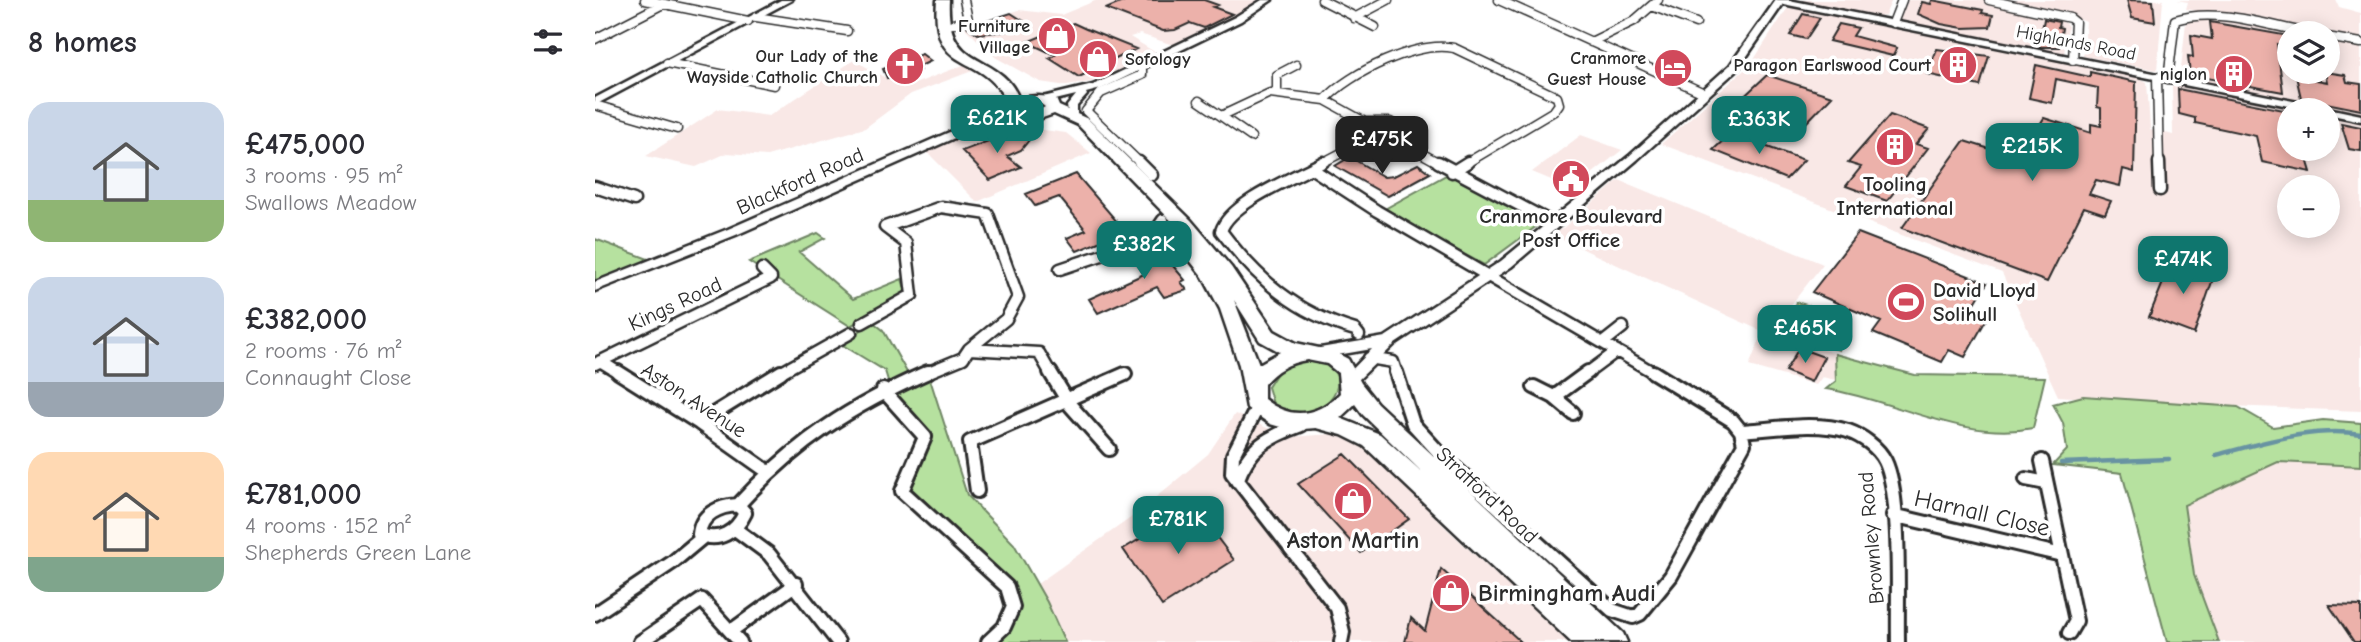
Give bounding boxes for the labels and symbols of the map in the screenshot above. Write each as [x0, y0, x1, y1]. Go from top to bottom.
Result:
shop icon: Furniture Village [1036, 15, 1078, 57]
place label: Furniture Village [958, 16, 1030, 58]
street label: Highlands Road [2014, 21, 2138, 65]
shop icon: Sofology [1077, 38, 1119, 80]
building icon: Paragon Earlswood Court [1937, 44, 1979, 86]
church icon: Our Lady of the Wayside Catholic Church [884, 45, 926, 87]
place label: Our Lady of the Wayside Catholic Church [687, 46, 878, 88]
hotel icon: Cranmore Guest House [1652, 47, 1694, 89]
place label: Cranmore Guest House [1547, 48, 1646, 90]
place label: Sofology [1125, 49, 1191, 70]
building icon: niglon [2213, 53, 2255, 95]
place label: Paragon Earlswood Court [1734, 55, 1932, 76]
place label: niglon [2160, 64, 2207, 85]
pin: £621K [948, 96, 1046, 155]
pin: £363K [1710, 96, 1808, 156]
pin: £475K [1333, 116, 1431, 176]
pin: £215K [1983, 124, 2081, 183]
building icon: Tooling International [1874, 126, 1916, 168]
street label: Blackford Road [733, 142, 867, 220]
public building icon: Cranmore Boulevard Post Office [1550, 158, 1592, 200]
place label: Tooling International [1836, 172, 1954, 220]
place label: Cranmore Boulevard Post Office [1479, 204, 1663, 252]
pin: £382K [1095, 222, 1193, 281]
pin: £474K [2134, 236, 2232, 296]
street label: Kings Road [624, 272, 726, 336]
place label: David Lloyd Solihull [1933, 278, 2036, 326]
sports icon: David Lloyd Solihull [1885, 281, 1927, 323]
pin: £465K [1756, 306, 1854, 365]
street label: Aston Avenue [637, 357, 751, 443]
street label: Stratford Road [1431, 442, 1543, 548]
street label: Brownley Road [1853, 471, 1889, 605]
shop icon: Aston Martin [1332, 480, 1374, 522]
street label: Harnall Close [1912, 484, 2052, 542]
pin: £781K [1129, 496, 1227, 556]
place label: Aston Martin [1287, 526, 1419, 554]
shop icon: Birmingham Audi [1430, 572, 1472, 614]
place label: Birmingham Audi [1478, 579, 1656, 607]

